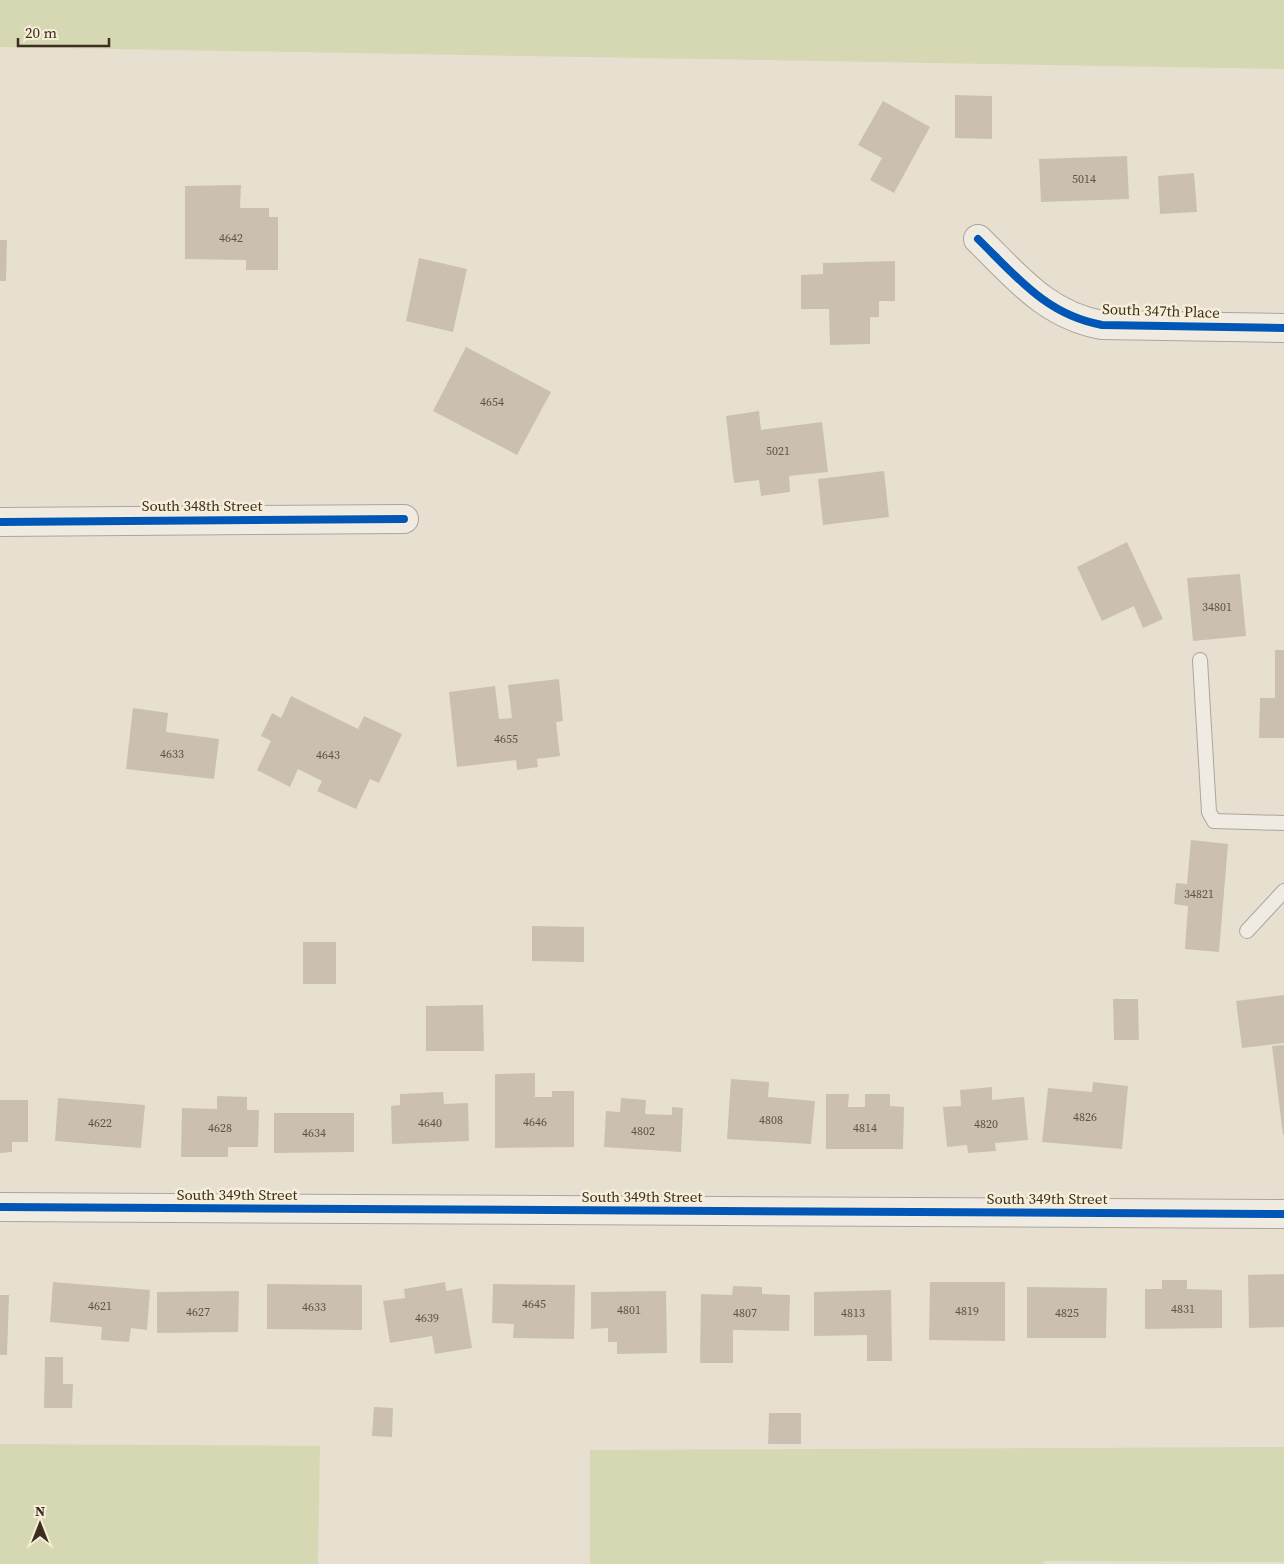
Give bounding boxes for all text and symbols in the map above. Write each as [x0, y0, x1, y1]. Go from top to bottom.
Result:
scale bar [18, 15, 109, 47]
text: 20 m [25, 22, 57, 43]
house number: 5014 [1072, 171, 1096, 187]
house number: 4642 [219, 230, 243, 246]
street label: South 347th Place [1102, 298, 1220, 323]
house number: 4654 [480, 394, 504, 410]
house number: 5021 [766, 443, 790, 459]
street label: South 348th Street [142, 495, 262, 516]
house number: 34801 [1202, 599, 1232, 615]
house number: 4655 [494, 731, 518, 747]
house number: 4633 [160, 746, 184, 762]
house number: 4643 [316, 747, 340, 763]
house number: 34821 [1184, 886, 1214, 902]
house number: 4826 [1073, 1109, 1097, 1125]
house number: 4808 [759, 1112, 783, 1128]
house number: 4646 [523, 1114, 547, 1130]
house number: 4622 [88, 1115, 112, 1131]
house number: 4640 [418, 1115, 442, 1131]
house number: 4820 [974, 1116, 998, 1132]
house number: 4628 [208, 1120, 232, 1136]
house number: 4814 [853, 1120, 877, 1136]
house number: 4802 [631, 1123, 655, 1139]
house number: 4634 [302, 1125, 326, 1141]
street label: South 349th Street [177, 1184, 297, 1205]
street label: South 349th Street [582, 1186, 702, 1207]
street label: South 349th Street [987, 1188, 1107, 1209]
house number: 4645 [522, 1296, 546, 1312]
house number: 4621 [88, 1298, 112, 1314]
house number: 4633 [302, 1299, 326, 1315]
house number: 4831 [1171, 1301, 1195, 1317]
house number: 4801 [617, 1302, 641, 1318]
house number: 4819 [955, 1303, 979, 1319]
house number: 4627 [186, 1304, 210, 1320]
house number: 4807 [733, 1305, 757, 1321]
house number: 4813 [841, 1305, 865, 1321]
house number: 4825 [1055, 1305, 1079, 1321]
house number: 4639 [415, 1310, 439, 1326]
north arrow [15, 1499, 65, 1549]
text: N [35, 1501, 45, 1521]

